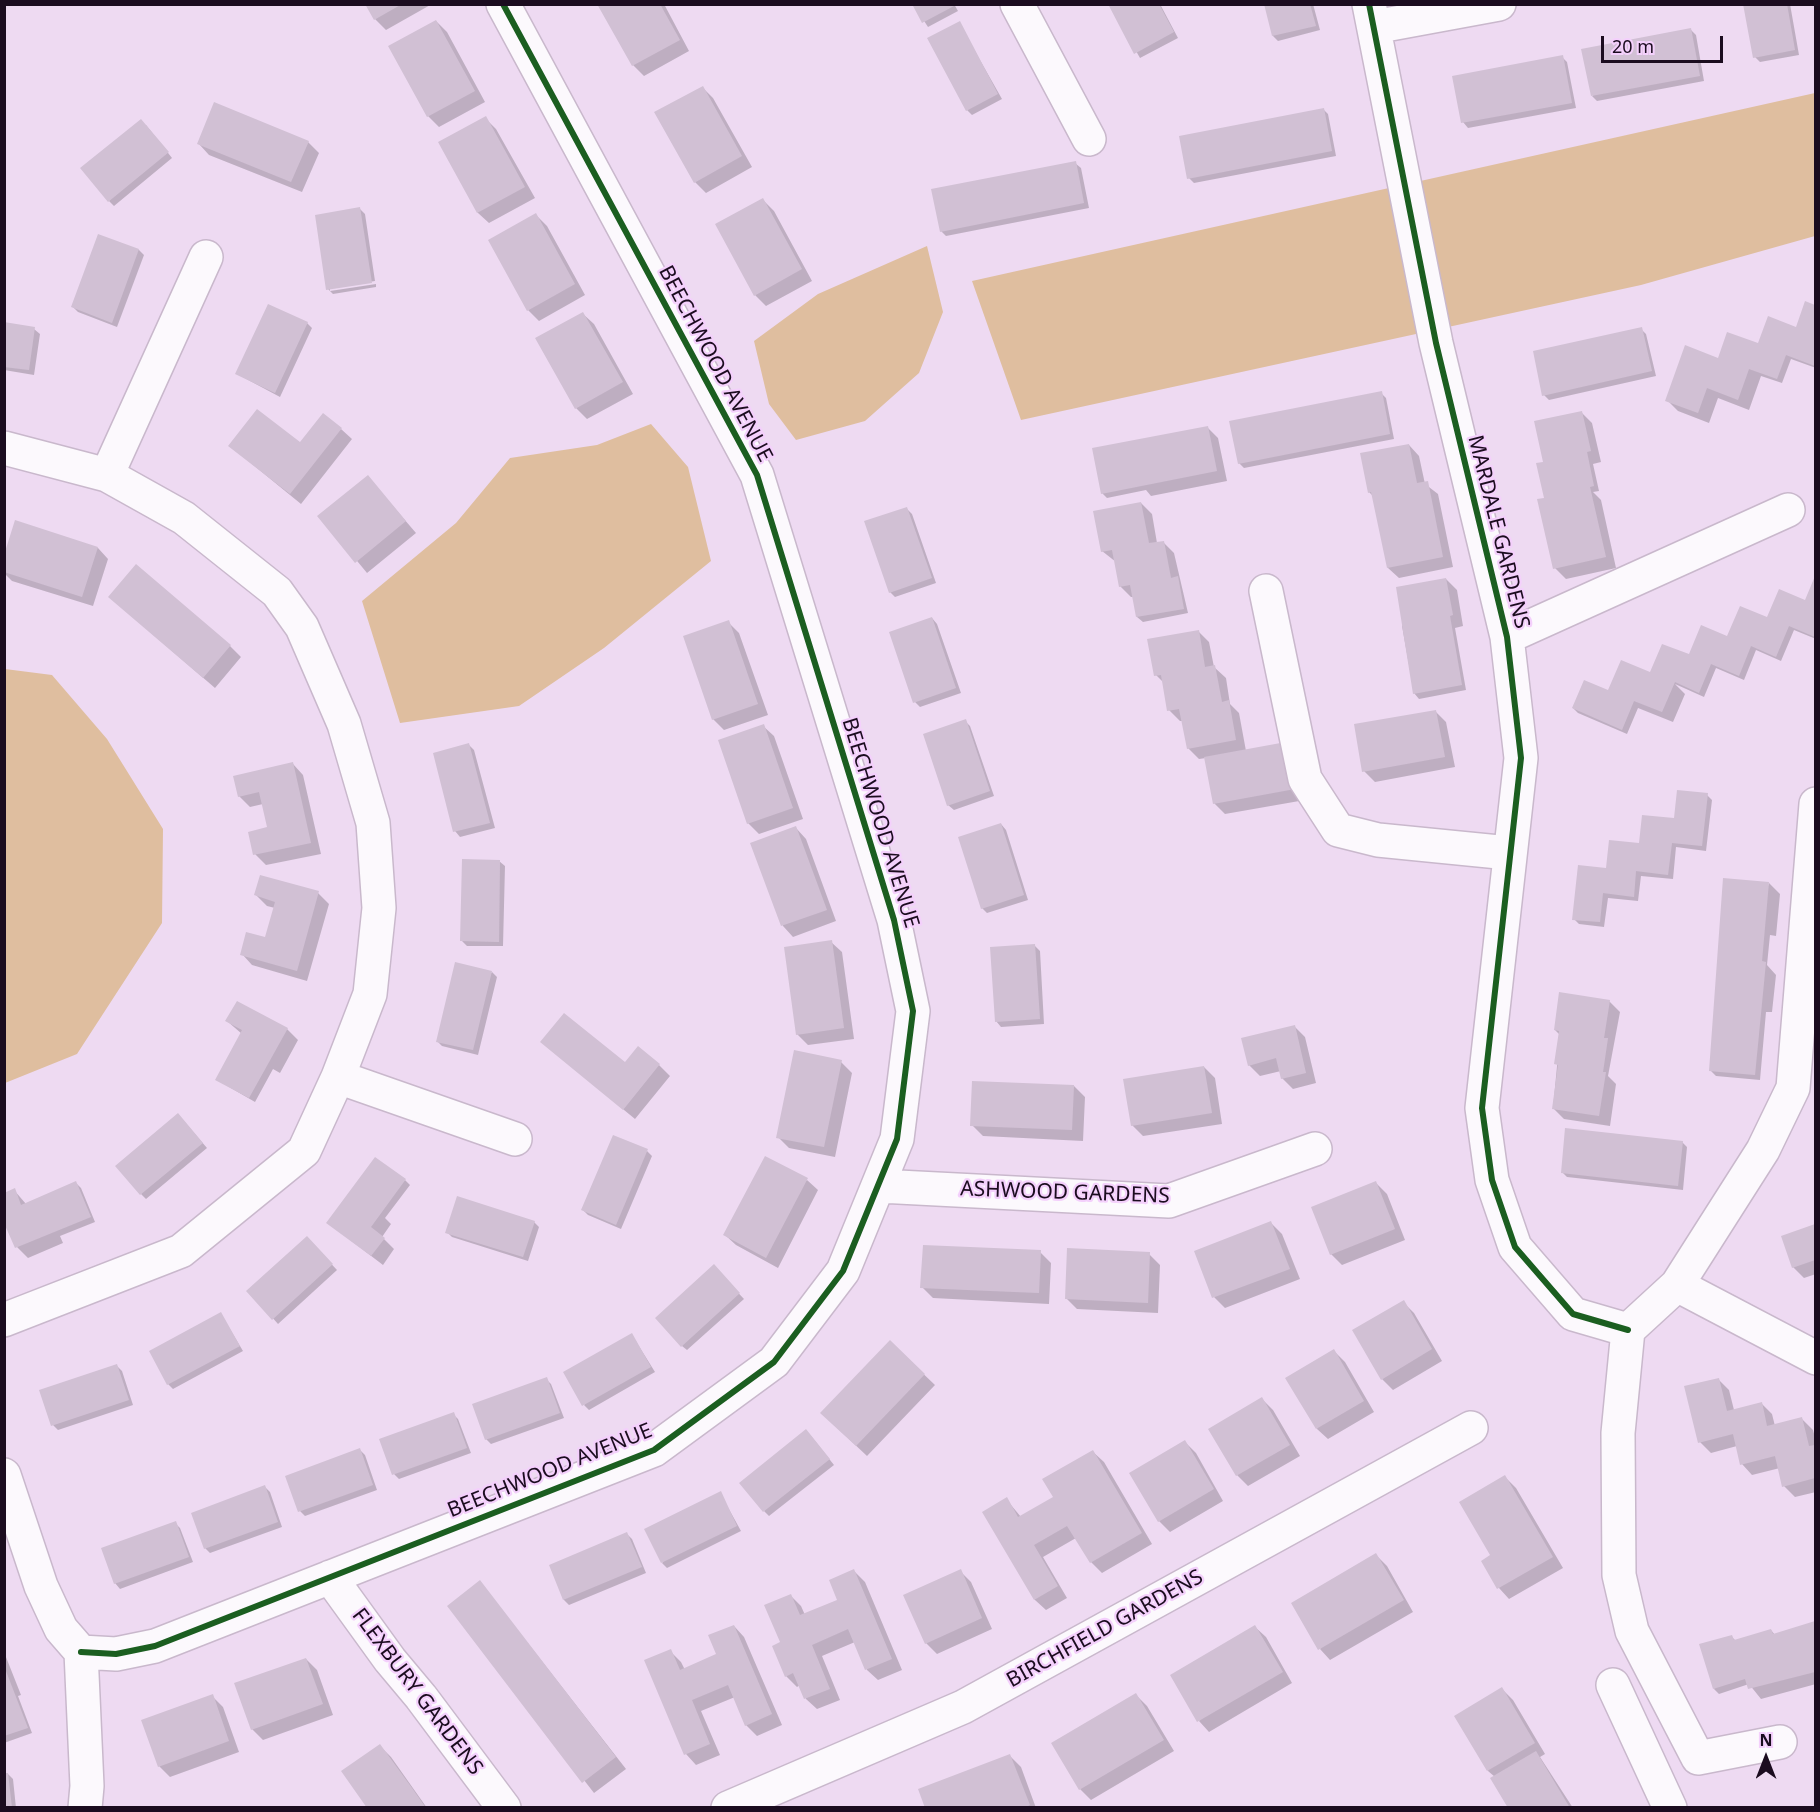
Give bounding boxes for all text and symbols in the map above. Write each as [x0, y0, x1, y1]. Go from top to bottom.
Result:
scale bar [1604, 24, 1726, 62]
text: 20 m [1612, 34, 1654, 58]
street label: BEECHWOOD AVENUE [653, 262, 777, 466]
street label: MARDALE GARDENS [1462, 433, 1534, 631]
street label: BEECHWOOD AVENUE [836, 715, 924, 931]
street label: ASHWOOD GARDENS [960, 1177, 1170, 1209]
street label: BEECHWOOD AVENUE [444, 1418, 656, 1524]
street label: BIRCHFIELD GARDENS [1003, 1565, 1207, 1693]
street label: FLEXBURY GARDENS [346, 1604, 488, 1780]
north arrow [1736, 1728, 1796, 1788]
text: N [1759, 1729, 1773, 1751]

